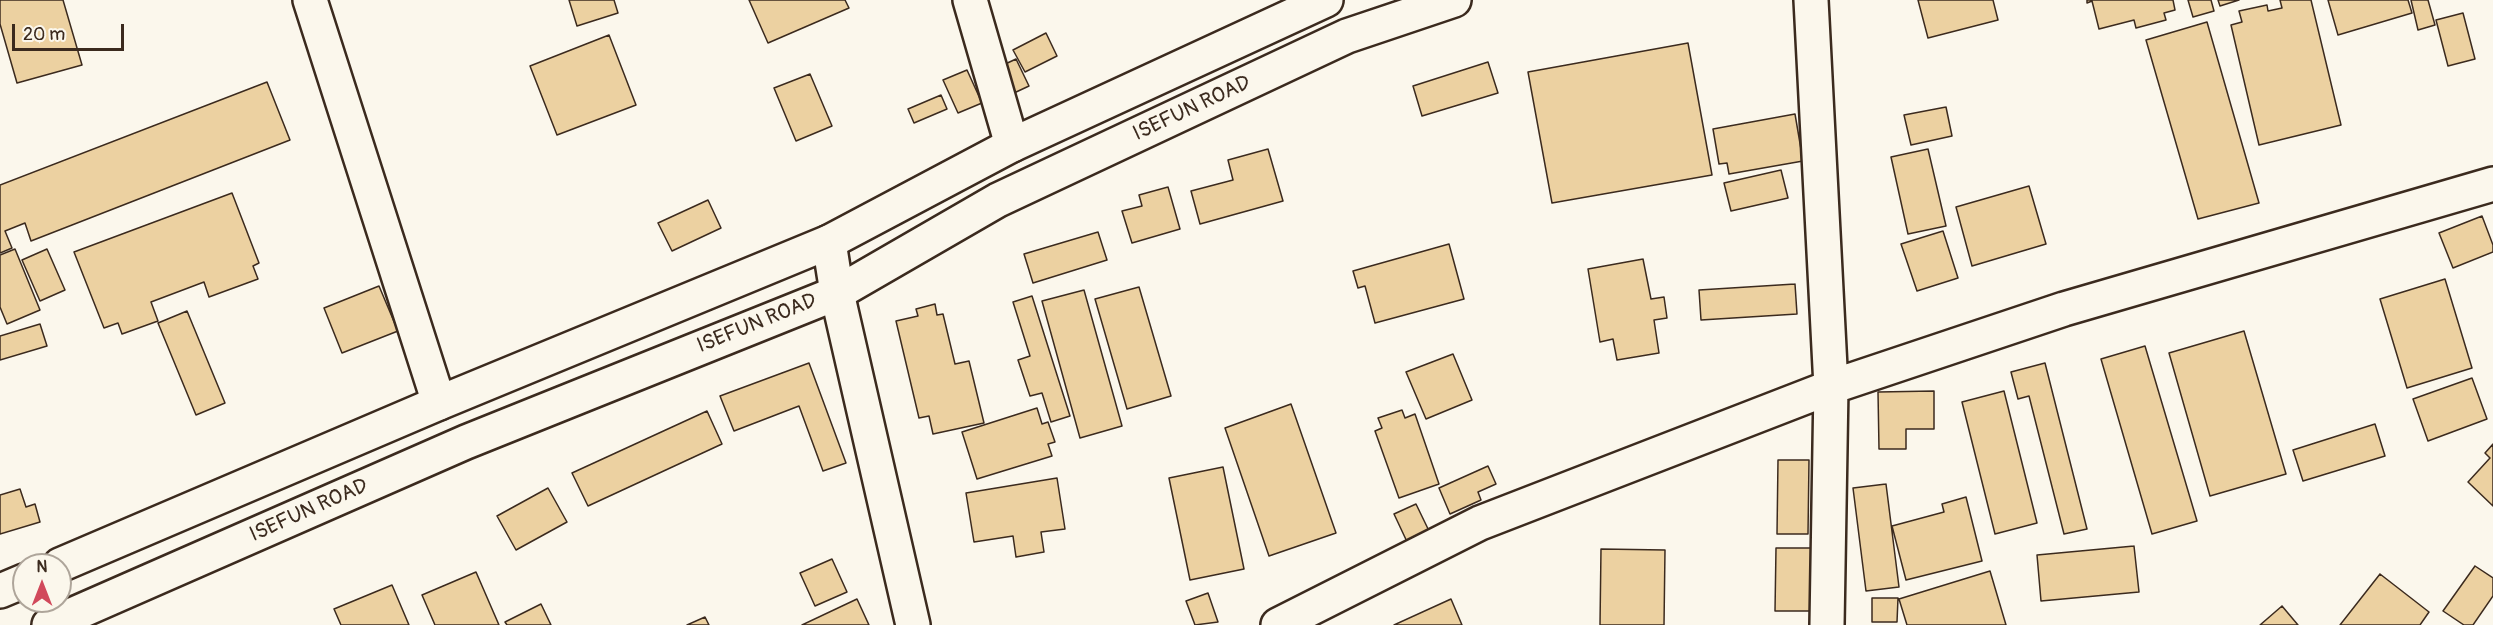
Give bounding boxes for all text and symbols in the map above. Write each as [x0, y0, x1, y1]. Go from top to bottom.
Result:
scale bar [15, 12, 128, 50]
text: 20 m [23, 23, 65, 46]
street label: ISEFUN ROAD [1129, 71, 1255, 147]
street label: ISEFUN ROAD [694, 289, 820, 359]
street label: ISEFUN ROAD [246, 474, 372, 548]
north arrow [12, 553, 72, 613]
text: N [37, 557, 47, 577]

